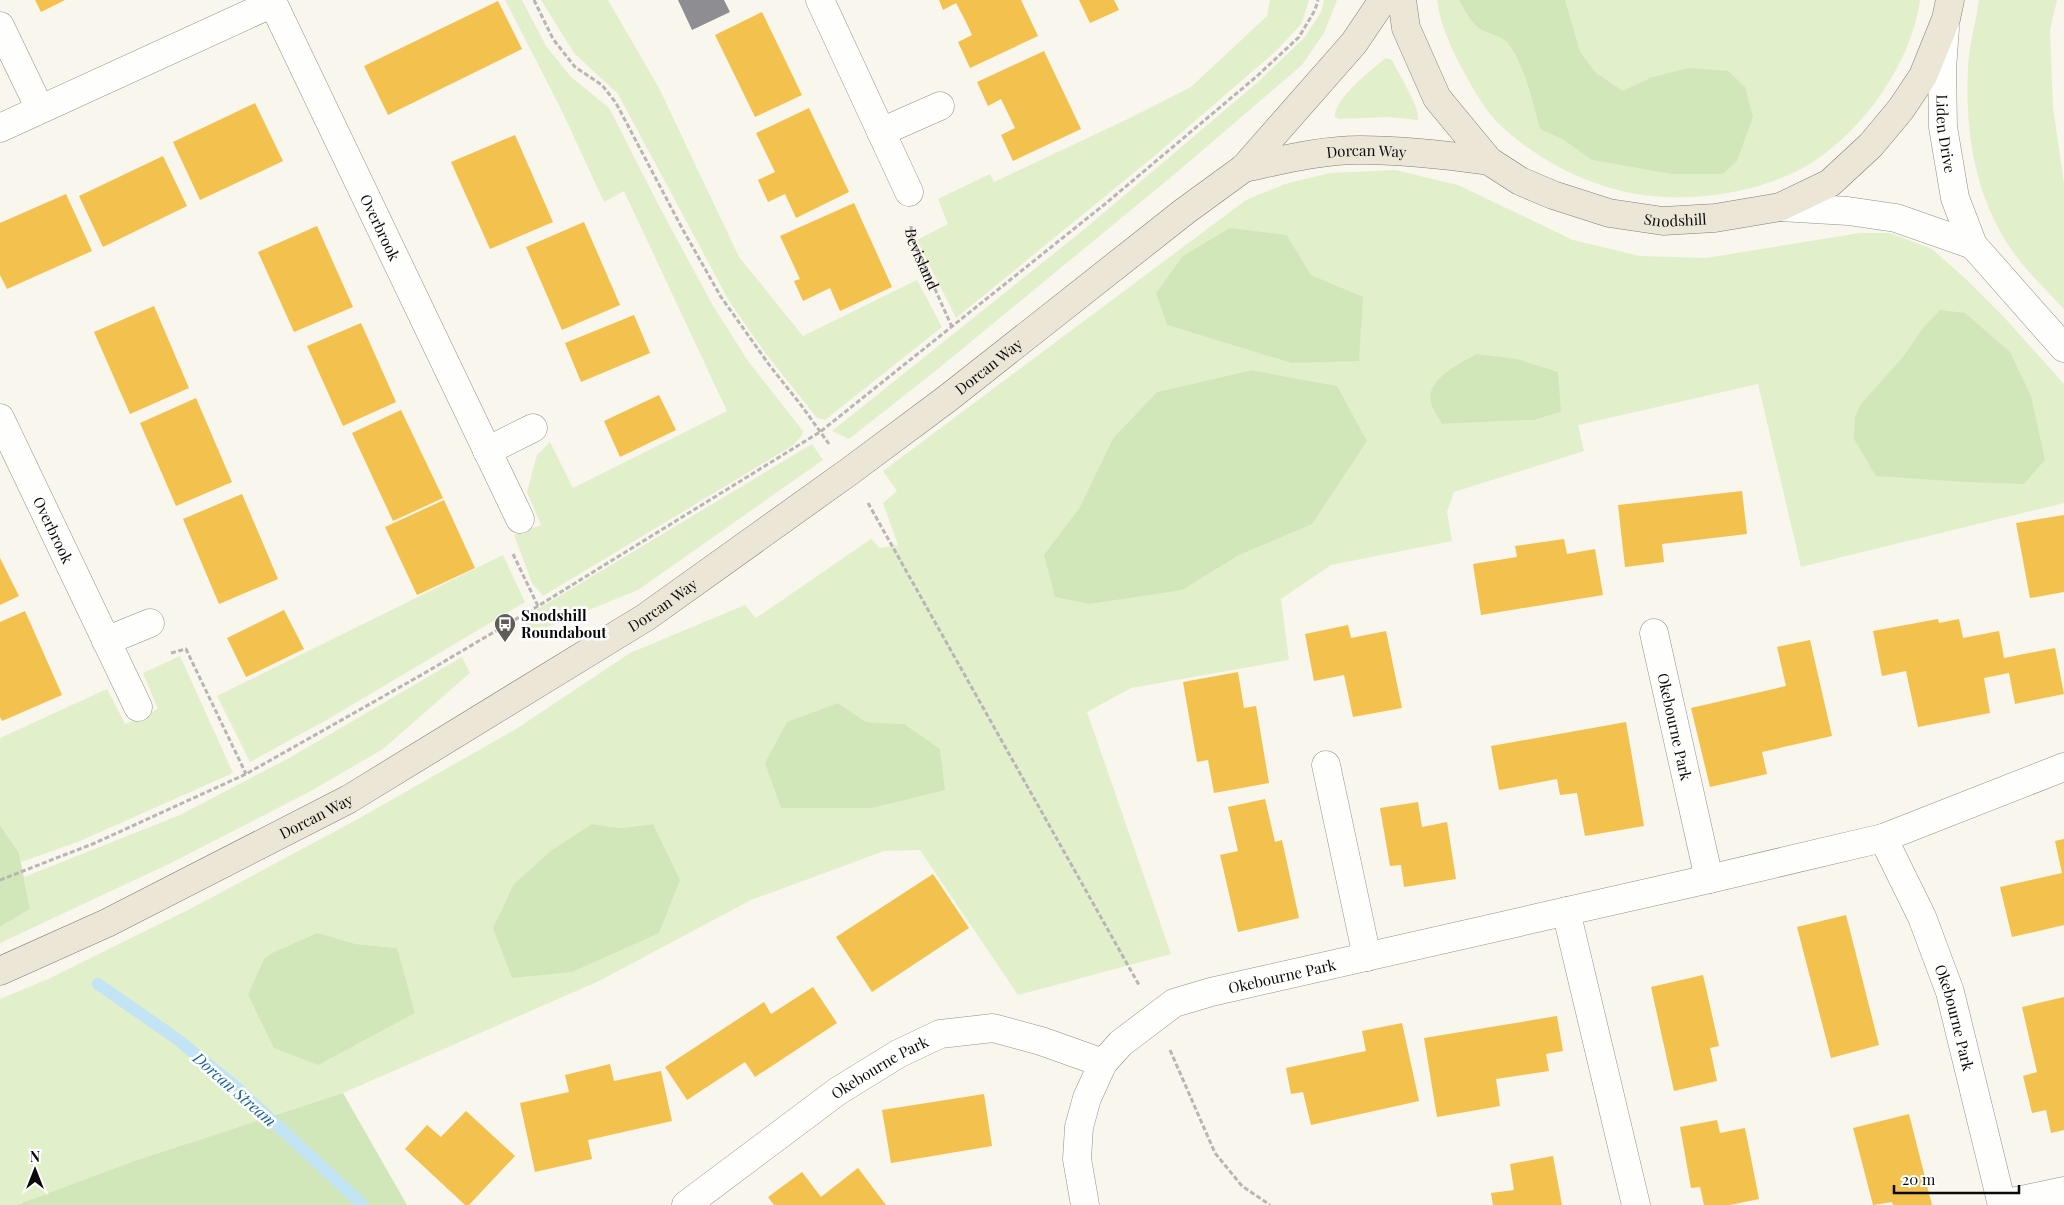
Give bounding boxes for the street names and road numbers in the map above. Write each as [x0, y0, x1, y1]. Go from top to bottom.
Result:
street label: Liden Drive [1932, 94, 1961, 174]
street label: Dorcan Way [1325, 140, 1408, 162]
street label: Overbrook [356, 191, 405, 265]
street label: Snodshill [1643, 208, 1707, 231]
street label: Bevisland [901, 228, 944, 293]
street label: Dorcan Way [951, 333, 1026, 399]
street label: Overbrook [29, 493, 78, 567]
street label: Dorcan Way [624, 573, 701, 636]
street label: Okebourne Park [1653, 671, 1697, 783]
street label: Dorcan Way [276, 789, 357, 843]
street label: Okebourne Park [1226, 954, 1338, 998]
street label: Okebourne Park [1930, 961, 1979, 1073]
street label: Okebourne Park [827, 1031, 932, 1103]

